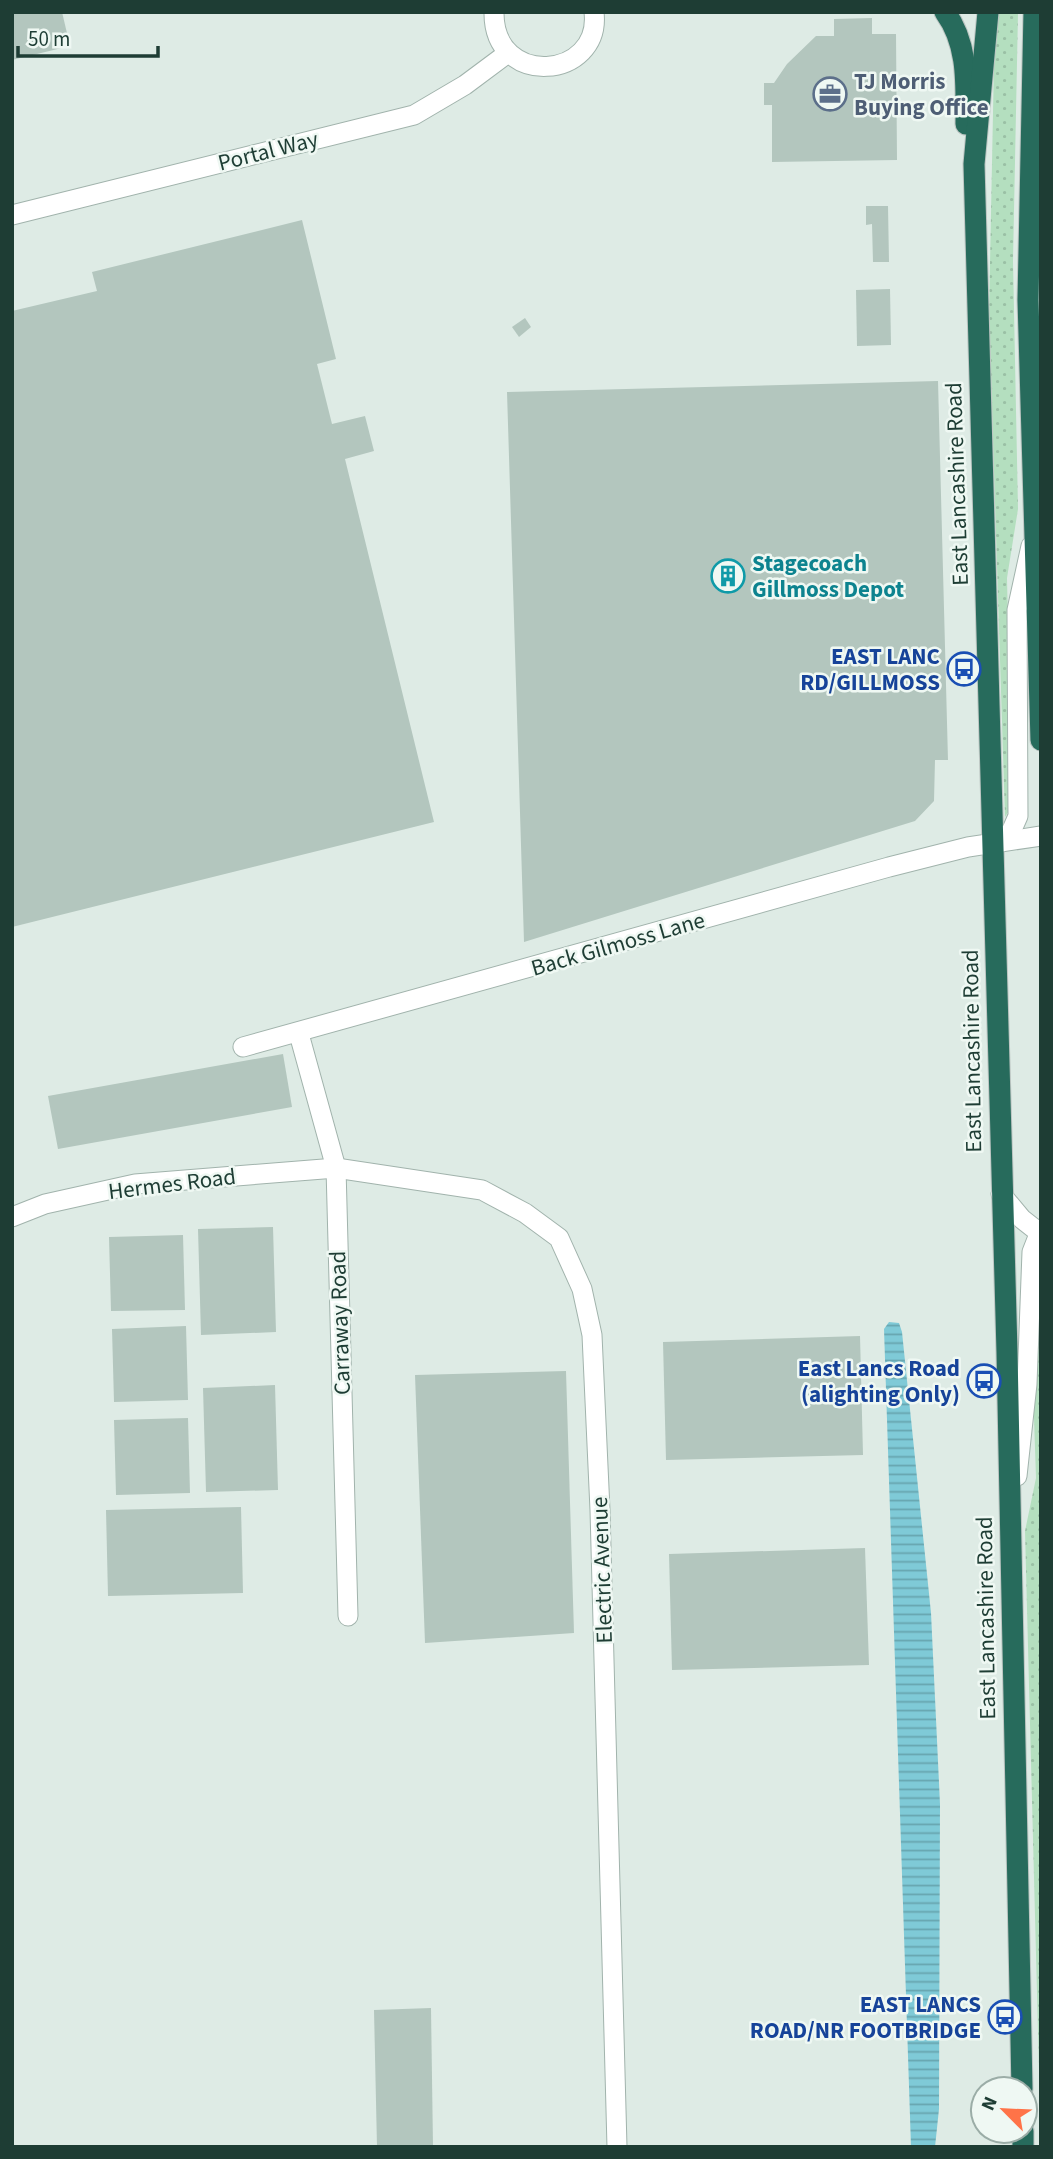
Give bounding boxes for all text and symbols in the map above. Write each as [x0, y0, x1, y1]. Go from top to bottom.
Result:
scale bar [18, 14, 158, 58]
text: 50 m [28, 24, 70, 54]
place label: TJ Morris Buying Office [854, 65, 989, 124]
office icon: TJ Morris Buying Office [811, 75, 849, 113]
street label: Portal Way [214, 123, 322, 179]
street label: East Lancashire Road [937, 382, 977, 586]
place label: Stagecoach Gillmoss Depot [752, 547, 904, 606]
building icon: Stagecoach Gillmoss Depot [709, 557, 747, 595]
place label: EAST LANC RD/GILLMOSS [800, 640, 940, 699]
bus stop icon: EAST LANC RD/GILLMOSS [945, 650, 983, 688]
street label: Back Gilmoss Lane [527, 903, 709, 985]
street label: East Lancashire Road [954, 949, 990, 1153]
street label: Hermes Road [106, 1160, 238, 1208]
street label: Carraway Road [321, 1250, 359, 1396]
place label: East Lancs Road (alighting Only) [798, 1352, 960, 1411]
bus stop icon: East Lancs Road (alighting Only) [965, 1362, 1003, 1400]
street label: Electric Avenue [583, 1496, 621, 1644]
street label: East Lancashire Road [968, 1516, 1004, 1720]
place label: EAST LANCS ROAD/NR FOOTBRIDGE [750, 1988, 981, 2047]
bus stop icon: EAST LANCS ROAD/NR FOOTBRIDGE [986, 1998, 1024, 2036]
north arrow [969, 2075, 1039, 2145]
text: N [975, 2092, 1005, 2115]

